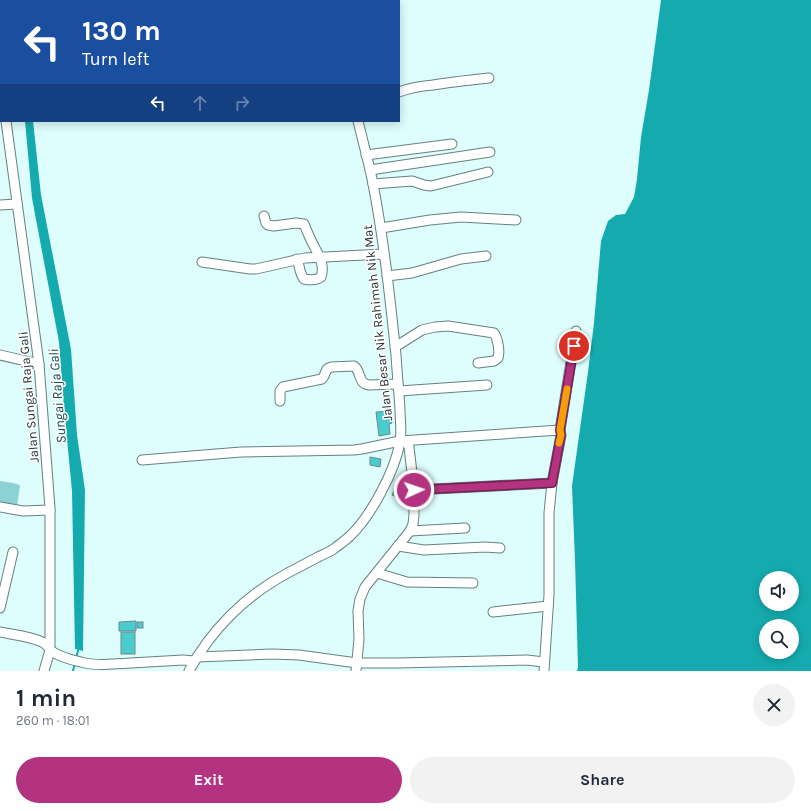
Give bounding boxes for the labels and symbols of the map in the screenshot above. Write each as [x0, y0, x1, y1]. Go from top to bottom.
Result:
street label: Jalan Besar Nik Rahimah Nik Mat [360, 224, 395, 422]
pin [557, 329, 591, 363]
street label: Jalan Sungai Raja Gali [15, 331, 42, 463]
water label: Sungai Raja Gali [45, 348, 70, 444]
position arrow [393, 469, 435, 511]

